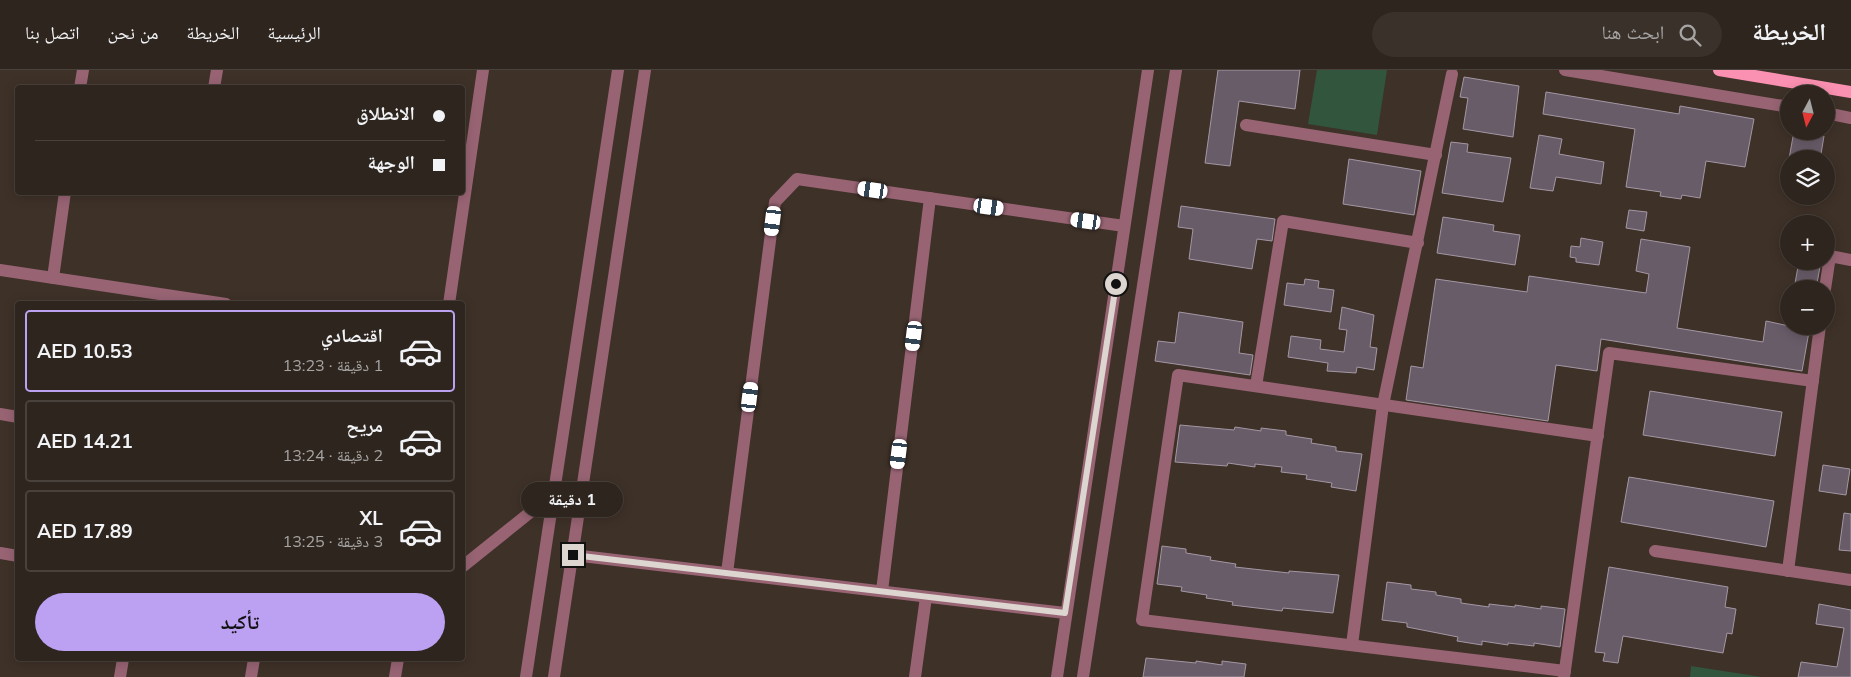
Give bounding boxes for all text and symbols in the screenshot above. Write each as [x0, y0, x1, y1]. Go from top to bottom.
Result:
search box [1372, 12, 1722, 57]
text: الخريطة [1752, 16, 1826, 46]
text: ابحث هنا [1601, 20, 1664, 44]
text: اتصل بنا [25, 21, 80, 44]
text: من نحن [108, 21, 158, 44]
text: الخريطة [186, 21, 239, 44]
text: الرئيسية [267, 21, 321, 44]
icon: search [1676, 21, 1704, 49]
north arrow [1780, 85, 1835, 140]
map controls [1780, 85, 1835, 335]
text: الانطلاق [356, 101, 415, 125]
text: الوجهة [367, 150, 415, 174]
button: layers [1780, 150, 1835, 205]
car [857, 180, 888, 200]
car [973, 197, 1004, 217]
car [763, 205, 782, 237]
car [1070, 211, 1101, 231]
button: + [1780, 215, 1835, 270]
route start [1105, 273, 1127, 295]
button: − [1780, 280, 1835, 335]
car [904, 320, 923, 352]
text: اقتصادي [321, 323, 383, 347]
icon: car [398, 329, 443, 374]
text: AED 10.53 [37, 339, 133, 363]
text: 1 دقيقة · 13:23 [283, 355, 383, 375]
car [740, 381, 759, 413]
text: مريح [346, 413, 383, 437]
icon: car [398, 419, 443, 464]
text: AED 14.21 [37, 429, 133, 453]
car [889, 438, 908, 470]
text: 2 دقيقة · 13:24 [283, 445, 383, 465]
callout: 1 دقيقة [522, 482, 624, 518]
text: 1 دقيقة [548, 489, 596, 509]
text: XL [360, 506, 383, 530]
icon: car [398, 509, 443, 554]
text: AED 17.89 [37, 519, 133, 543]
text: 3 دقيقة · 13:25 [283, 531, 383, 551]
route end [562, 544, 584, 566]
button: تأكيد [35, 593, 445, 651]

